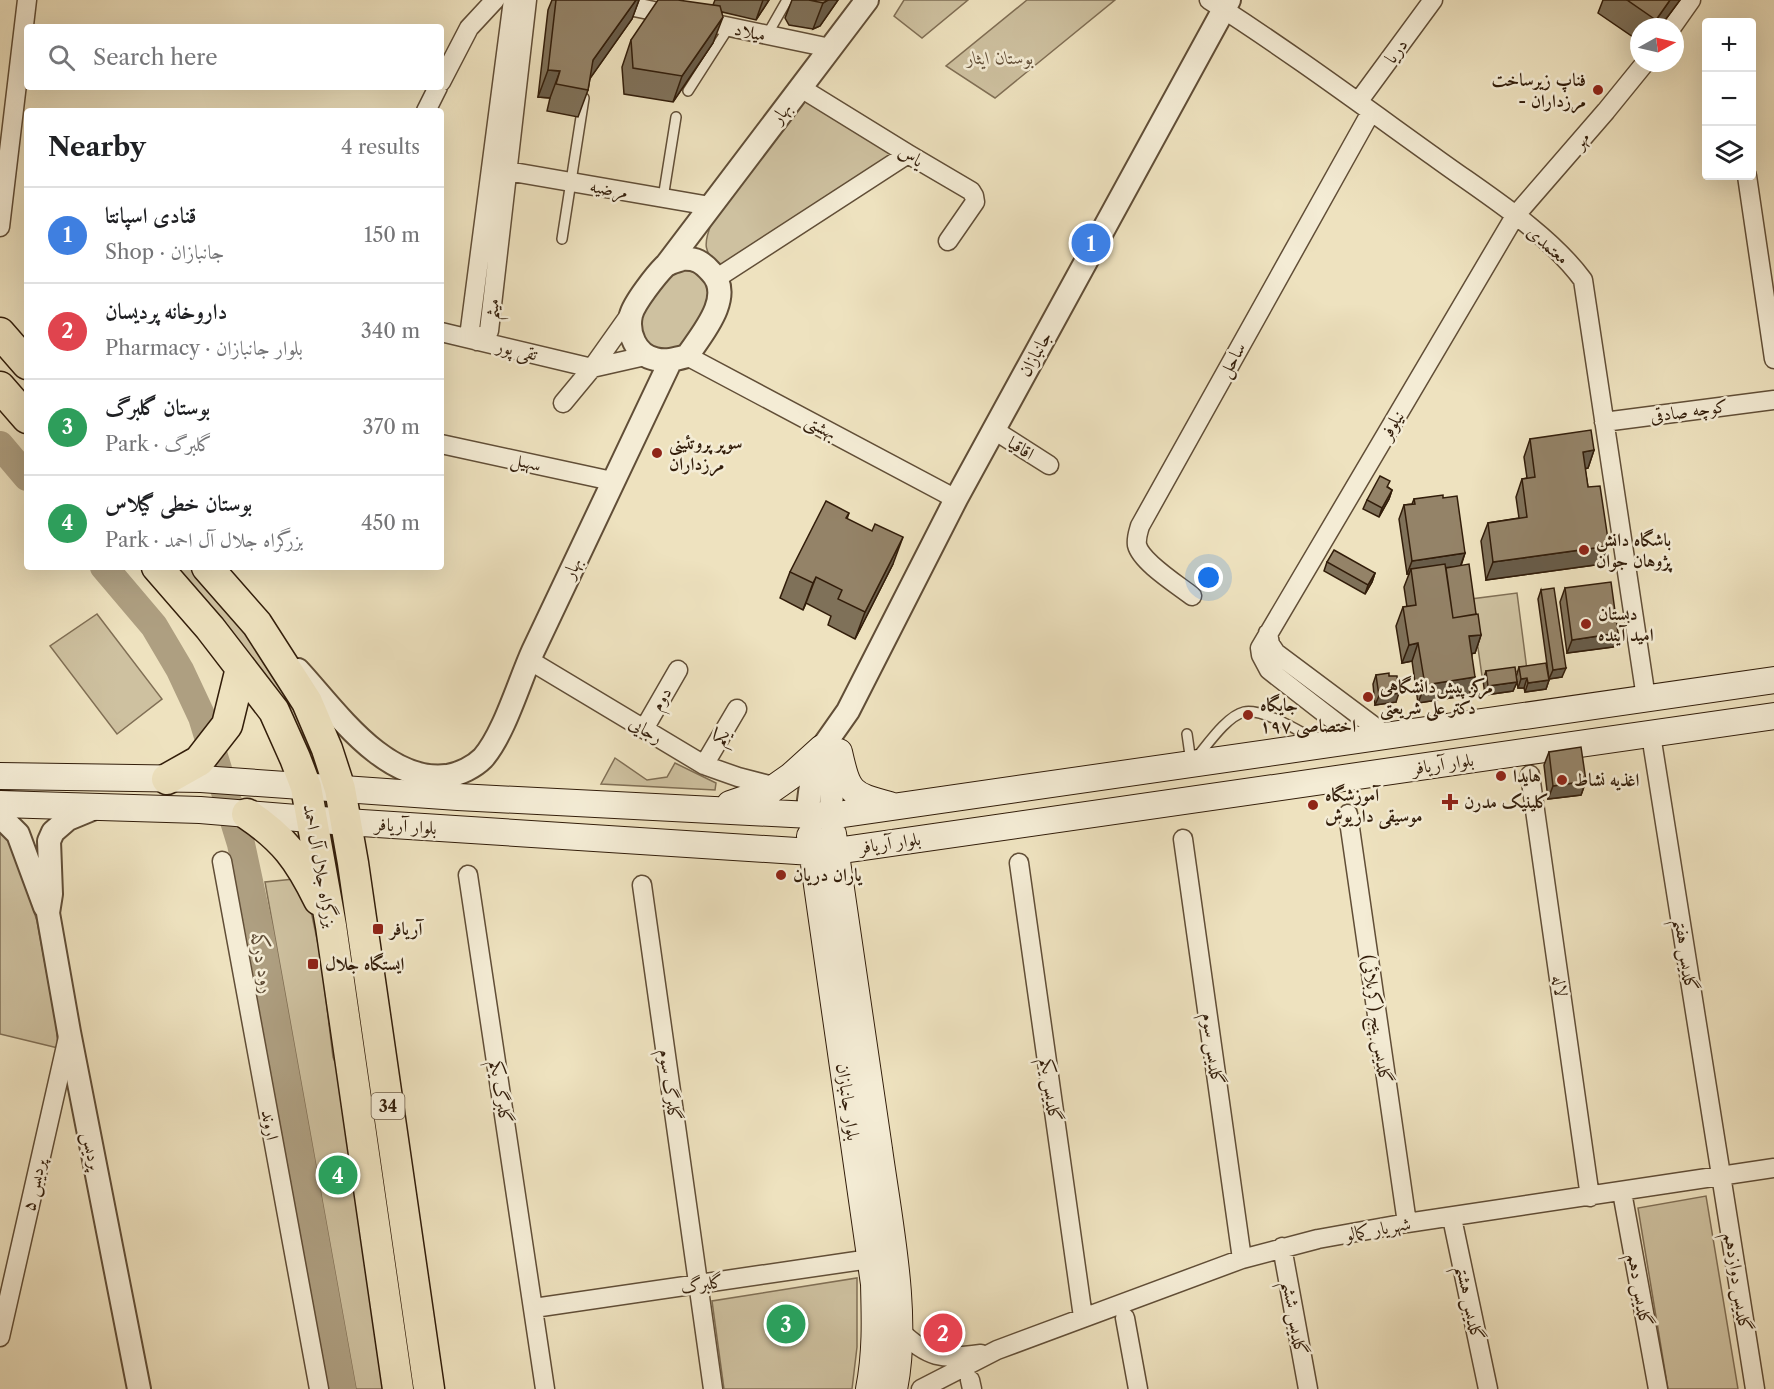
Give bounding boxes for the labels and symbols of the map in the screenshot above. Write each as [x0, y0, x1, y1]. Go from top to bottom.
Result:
street label: میلاد [732, 18, 768, 46]
north arrow [1630, 18, 1684, 72]
street label: دریا [1380, 34, 1412, 68]
park label: بوستان ایثار [965, 47, 1034, 70]
place label: فناپ زیرساخت - مرزداران [1492, 69, 1586, 114]
marker: فناپ زیرساخت - مرزداران [1591, 83, 1605, 97]
street label: بهار [765, 98, 797, 130]
street label: مهر [1566, 127, 1595, 155]
street label: یاس [894, 140, 929, 173]
street label: مرضیه [588, 175, 630, 205]
pin: 1 [1072, 220, 1110, 266]
street label: معتمدی [1522, 221, 1574, 269]
street label: میثم [480, 297, 511, 322]
street label: جانبازان [1014, 327, 1056, 381]
street label: تقی پور [492, 334, 540, 367]
street label: ساحل [1213, 339, 1252, 382]
street label: کوچه صادقی [1649, 395, 1730, 429]
street label: نیلوفر [1374, 407, 1410, 446]
street label: بهشتی [800, 410, 841, 446]
street label: اقاقیا [1004, 431, 1038, 465]
place label: سوپر پروتئینی مرزداران [669, 432, 742, 477]
marker: سوپر پروتئینی مرزداران [650, 446, 664, 460]
street label: سهیل [508, 448, 543, 478]
place label: باشگاه دانش پژوهان جوان [1596, 528, 1673, 573]
marker: باشگاه دانش پژوهان جوان [1577, 543, 1591, 557]
street label: بهار [557, 554, 587, 584]
your location [1194, 563, 1223, 592]
place label: دبستان امید آینده [1598, 603, 1654, 646]
marker: دبستان امید آینده [1579, 617, 1593, 631]
place label: مرکز پیش‌دانشگاهی دکتر علی شریعتی [1379, 675, 1493, 722]
street label: دوم [646, 683, 681, 717]
marker: مرکز پیش‌دانشگاهی دکتر علی شریعتی [1361, 690, 1375, 704]
place label: جایگاه اختصاصی ۱۹۷ [1260, 693, 1356, 739]
marker: جایگاه اختصاصی ۱۹۷ [1241, 708, 1255, 722]
street label: رجایی [625, 711, 667, 749]
street label: یکم [707, 723, 740, 752]
street label: بلوار آریافر [1409, 749, 1475, 780]
place label: هایدا [1513, 765, 1541, 787]
marker: هایدا [1494, 769, 1508, 783]
place label: اغذیه نشاط [1574, 769, 1639, 791]
marker: اغذیه نشاط [1555, 773, 1569, 787]
place label: آموزشگاه موسیقی داریوش [1325, 783, 1422, 830]
place label: کلینیک مدرن [1464, 791, 1549, 813]
marker: کلینیک مدرن [1441, 793, 1459, 811]
marker: آموزشگاه موسیقی داریوش [1306, 798, 1320, 812]
street label: بزرگراه جلال آل احمد [298, 802, 343, 929]
street label: بلوار آریافر [372, 813, 438, 840]
street label: بلوار آریافر [856, 828, 922, 859]
place label: یاران دریان [793, 864, 863, 886]
marker: یاران دریان [774, 868, 788, 882]
street label: گلدیس هفتم [1663, 917, 1703, 994]
place label: آریافر [388, 918, 424, 941]
marker: آریافر [371, 922, 385, 936]
water label: رود درکه [246, 930, 280, 996]
place label: ایستگاه جلال [325, 952, 404, 975]
street label: گلدیس پنج (کربلائی) [1352, 953, 1397, 1085]
marker: ایستگاه جلال [306, 957, 320, 971]
street label: لاله [1548, 974, 1572, 998]
street label: گلدیس سوم [1192, 1011, 1229, 1087]
street label: گلبرگ سوم [649, 1048, 686, 1123]
street label: گلدیس یکم [1030, 1057, 1066, 1124]
street label: گلبرگ یکم [479, 1059, 517, 1126]
street label: بلوار جانبازان [832, 1062, 864, 1142]
road number: 34 [372, 1093, 404, 1119]
street label: اروند [257, 1108, 283, 1142]
street label: پردیس [77, 1130, 107, 1174]
pin: 4 [318, 1152, 358, 1198]
street label: پردیس ۵ [17, 1155, 52, 1214]
street label: شهریار کمالو [1342, 1212, 1413, 1247]
street label: گلدیس دوازدهم [1713, 1231, 1757, 1334]
street label: گلدیس دهم [1617, 1252, 1657, 1329]
street label: گلدیس هشتم [1444, 1263, 1489, 1344]
street label: گلبرگ [679, 1270, 725, 1298]
street label: گلدیس ششم [1271, 1279, 1312, 1358]
pin: 3 [766, 1302, 806, 1346]
pin: 2 [924, 1310, 962, 1356]

